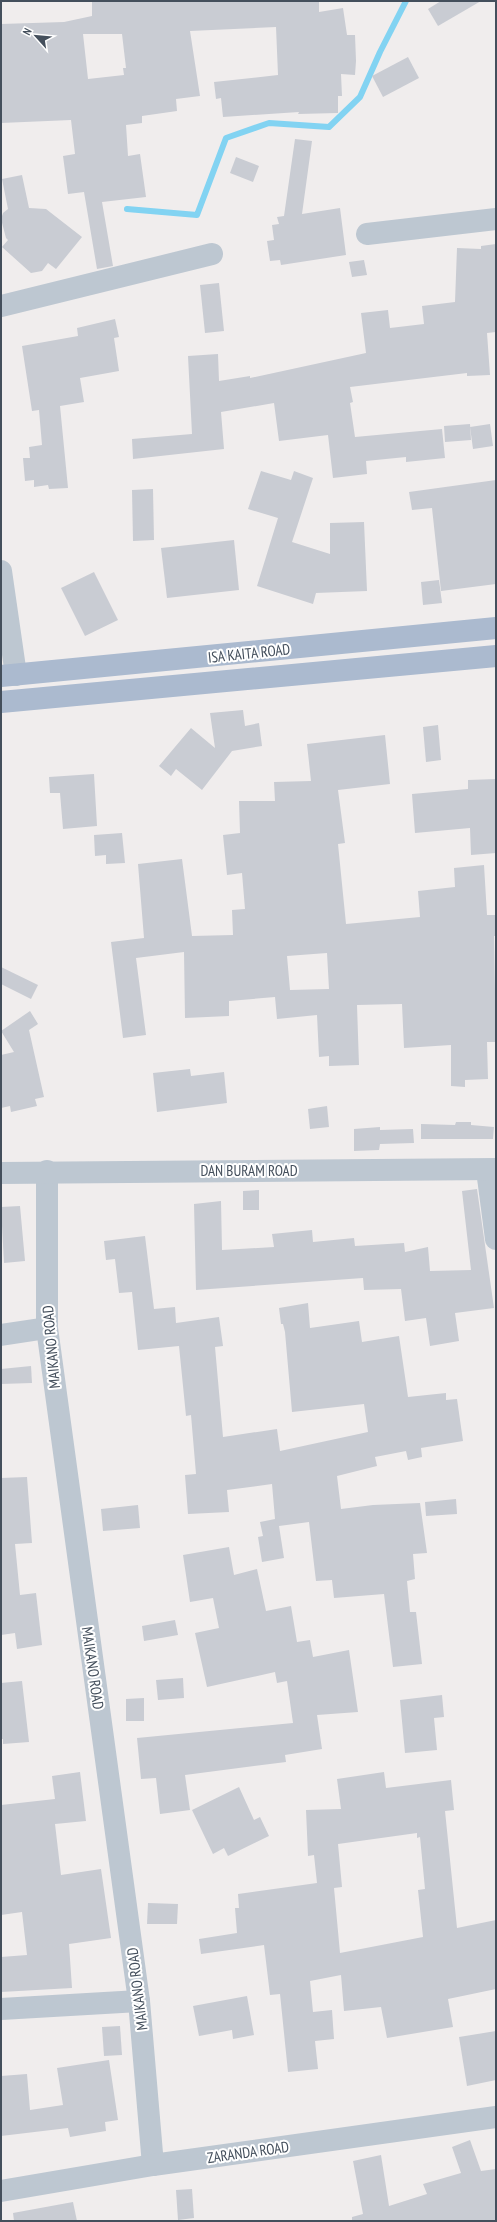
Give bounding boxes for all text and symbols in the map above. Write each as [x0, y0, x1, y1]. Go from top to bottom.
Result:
north arrow [16, 16, 56, 56]
text: N [20, 26, 35, 37]
street label: ISA KAITA ROAD [207, 639, 291, 667]
street label: DAN BURAM ROAD [200, 1161, 298, 1180]
street label: MAIKANO ROAD [38, 1304, 64, 1389]
street label: MAIKANO ROAD [78, 1625, 108, 1711]
street label: MAIKANO ROAD [122, 1946, 152, 2032]
street label: ZARANDA ROAD [206, 2137, 290, 2167]

